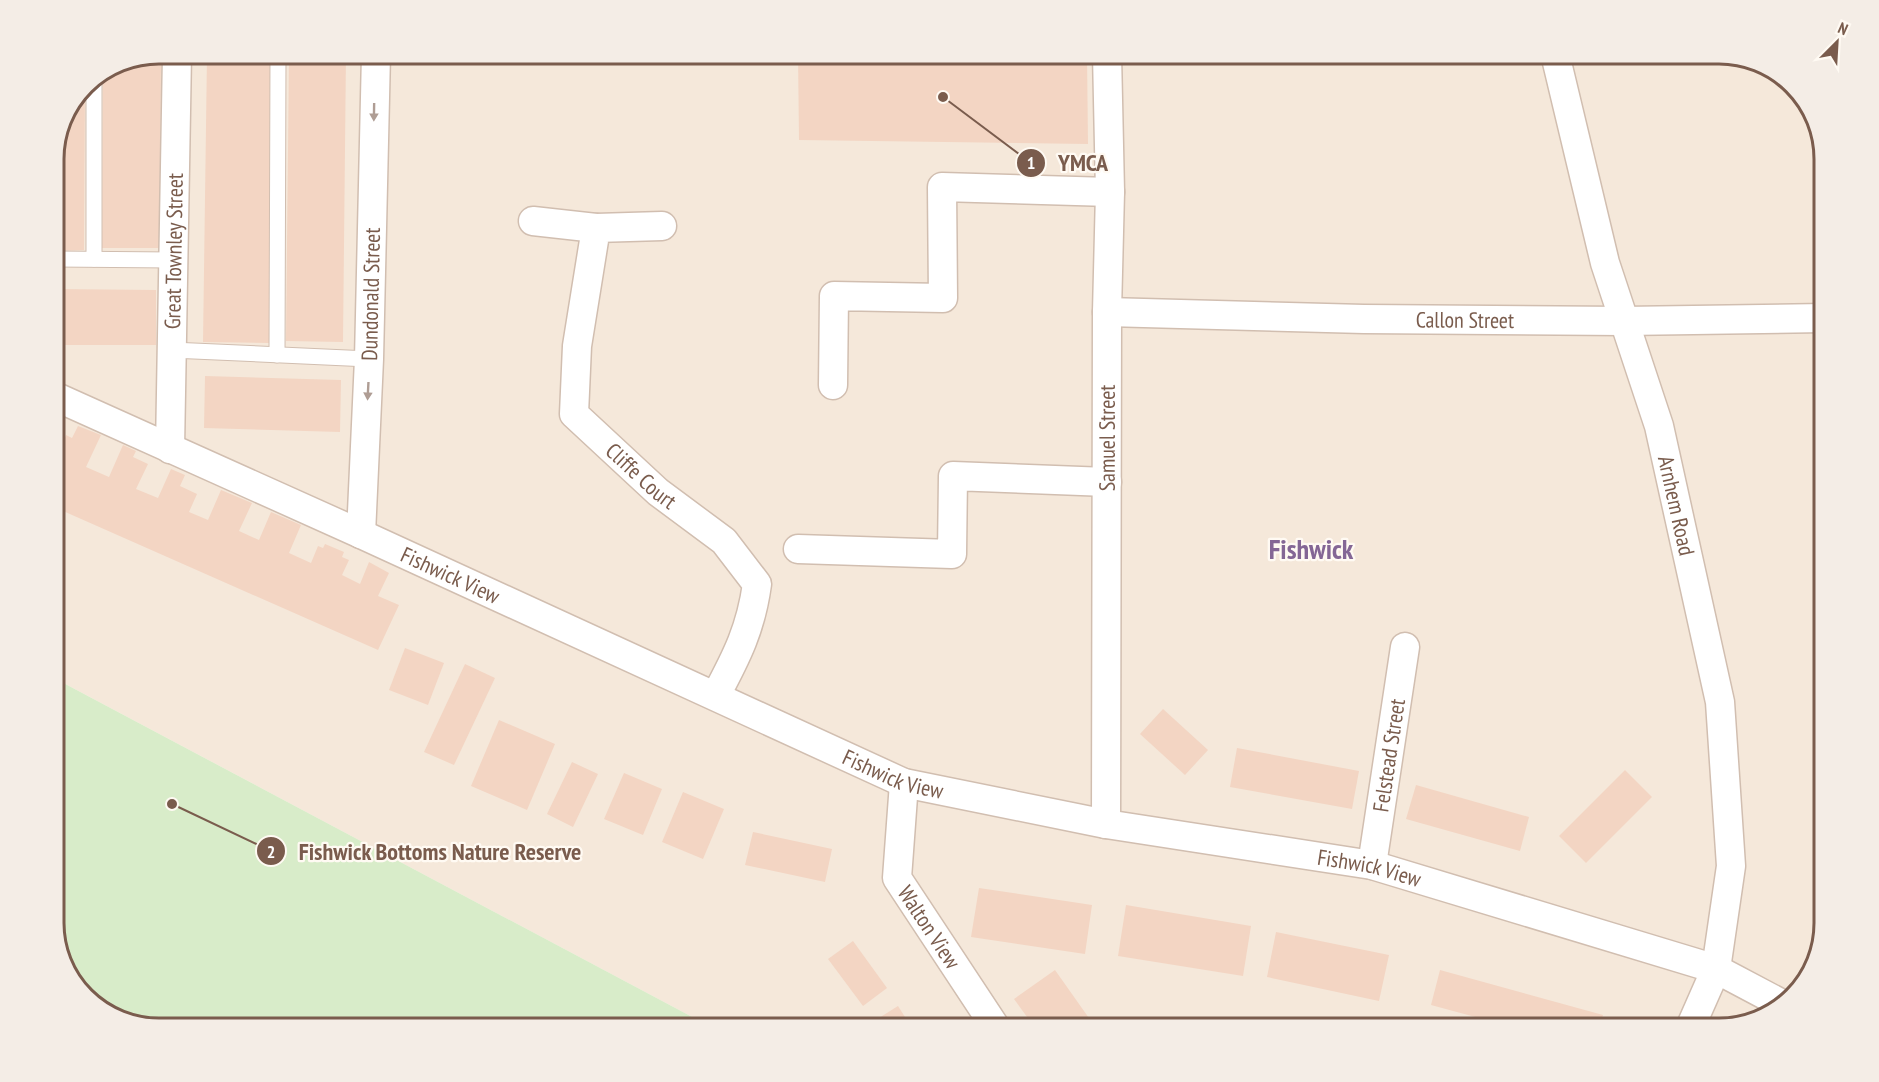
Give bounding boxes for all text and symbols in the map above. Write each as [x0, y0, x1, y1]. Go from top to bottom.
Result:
north arrow [1807, 12, 1867, 72]
text: N [1835, 17, 1851, 39]
one-way arrow [370, 103, 379, 122]
callout: YMCA [1016, 142, 1120, 184]
text: YMCA [1057, 147, 1109, 178]
text: 1 [1027, 151, 1035, 174]
street label: Great Townley Street [158, 173, 189, 329]
street label: Dundonald Street [355, 227, 386, 361]
street label: Callon Street [1416, 305, 1514, 334]
one-way arrow [363, 382, 372, 401]
street label: Samuel Street [1093, 385, 1121, 491]
street label: Cliffe Court [600, 437, 682, 515]
street label: Arnhem Road [1652, 453, 1701, 558]
district label: Fishwick [1269, 530, 1354, 567]
street label: Fishwick View [397, 540, 504, 610]
street label: Felstead Street [1366, 697, 1411, 814]
street label: Fishwick View [838, 743, 946, 805]
callout: Fishwick Bottoms Nature Reserve [256, 830, 593, 872]
text: Fishwick Bottoms Nature Reserve [299, 836, 581, 867]
text: 2 [267, 840, 275, 863]
street label: Fishwick View [1315, 843, 1425, 893]
street label: Walton View [892, 880, 967, 974]

